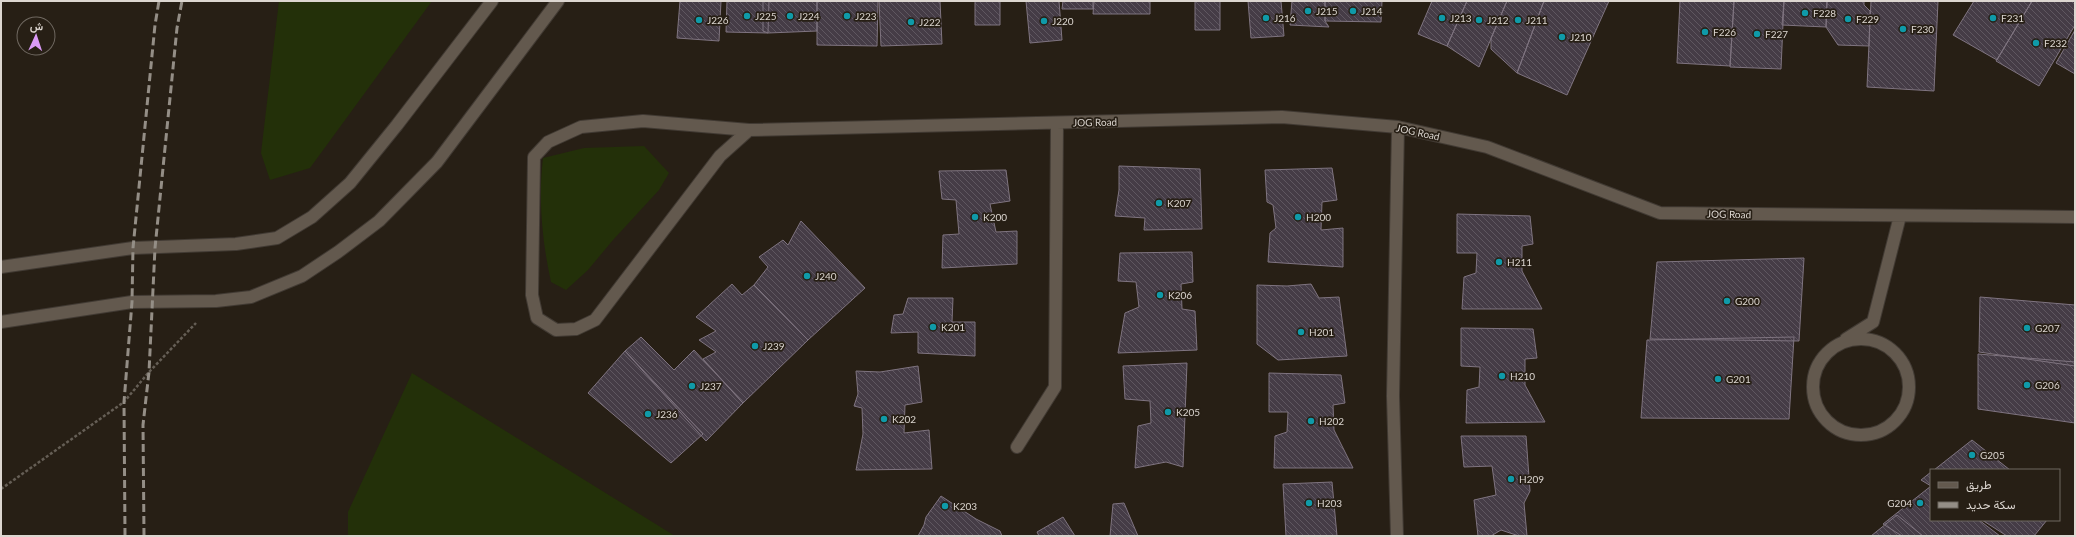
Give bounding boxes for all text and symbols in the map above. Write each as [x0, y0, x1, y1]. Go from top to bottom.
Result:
place label: J215 [1316, 5, 1338, 17]
place label: J214 [1361, 5, 1383, 17]
marker: J215 [1303, 6, 1313, 16]
marker: J214 [1348, 6, 1358, 16]
place label: F228 [1813, 7, 1836, 19]
marker: F228 [1800, 8, 1810, 18]
place label: J225 [755, 10, 777, 22]
place label: J224 [798, 10, 820, 22]
place label: J223 [855, 10, 877, 22]
marker: J225 [742, 11, 752, 21]
marker: J224 [785, 11, 795, 21]
marker: J223 [842, 11, 852, 21]
place label: J216 [1274, 12, 1296, 24]
place label: J213 [1450, 12, 1472, 24]
place label: F231 [2001, 12, 2024, 24]
marker: J216 [1261, 13, 1271, 23]
marker: J213 [1437, 13, 1447, 23]
place label: F229 [1856, 13, 1879, 25]
marker: F231 [1988, 13, 1998, 23]
place label: J226 [707, 14, 729, 26]
place label: J212 [1487, 14, 1509, 26]
place label: J211 [1526, 14, 1548, 26]
marker: F229 [1843, 14, 1853, 24]
marker: J226 [694, 15, 704, 25]
place label: J220 [1052, 15, 1074, 27]
marker: J212 [1474, 15, 1484, 25]
marker: J211 [1513, 15, 1523, 25]
north arrow [16, 16, 56, 56]
place label: J222 [919, 16, 941, 28]
marker: J220 [1039, 16, 1049, 26]
marker: J222 [906, 17, 916, 27]
text: ش [30, 19, 43, 33]
place label: F230 [1911, 23, 1934, 35]
marker: F230 [1898, 24, 1908, 34]
place label: F226 [1713, 26, 1736, 38]
marker: F226 [1700, 27, 1710, 37]
place label: F227 [1765, 28, 1788, 40]
marker: F227 [1752, 29, 1762, 39]
place label: J210 [1570, 31, 1592, 43]
marker: J210 [1557, 32, 1567, 42]
place label: F232 [2044, 37, 2067, 49]
marker: F232 [2031, 38, 2041, 48]
street label: JOG Road [1073, 116, 1117, 128]
street label: JOG Road [1395, 122, 1441, 142]
place label: K207 [1167, 197, 1191, 209]
marker: K207 [1154, 198, 1164, 208]
street label: JOG Road [1707, 208, 1751, 220]
place label: K200 [983, 211, 1007, 223]
place label: H200 [1306, 211, 1331, 223]
marker: K200 [970, 212, 980, 222]
marker: H200 [1293, 212, 1303, 222]
place label: H211 [1507, 256, 1532, 268]
marker: H211 [1494, 257, 1504, 267]
place label: J240 [815, 270, 837, 282]
marker: J240 [802, 271, 812, 281]
place label: K206 [1168, 289, 1192, 301]
marker: K206 [1155, 290, 1165, 300]
place label: G200 [1735, 295, 1760, 307]
marker: G200 [1722, 296, 1732, 306]
place label: K201 [941, 321, 965, 333]
marker: K201 [928, 322, 938, 332]
place label: G207 [2035, 322, 2060, 334]
marker: G207 [2022, 323, 2032, 333]
place label: H201 [1309, 326, 1334, 338]
marker: H201 [1296, 327, 1306, 337]
place label: J239 [763, 340, 785, 352]
marker: J239 [750, 341, 760, 351]
place label: H210 [1510, 370, 1535, 382]
marker: H210 [1497, 371, 1507, 381]
place label: G201 [1726, 373, 1751, 385]
marker: G201 [1713, 374, 1723, 384]
place label: G206 [2035, 379, 2060, 391]
place label: J237 [700, 380, 722, 392]
marker: G206 [2022, 380, 2032, 390]
marker: J237 [687, 381, 697, 391]
place label: K205 [1176, 406, 1200, 418]
marker: K205 [1163, 407, 1173, 417]
place label: J236 [656, 408, 678, 420]
marker: J236 [643, 409, 653, 419]
place label: K202 [892, 413, 916, 425]
marker: K202 [879, 414, 889, 424]
place label: H202 [1319, 415, 1344, 427]
marker: H202 [1306, 416, 1316, 426]
place label: G205 [1980, 449, 2005, 461]
marker: G205 [1967, 450, 1977, 460]
legend [1930, 469, 2060, 521]
place label: H209 [1519, 473, 1544, 485]
marker: H209 [1506, 474, 1516, 484]
text: طريق [1966, 477, 1992, 493]
place label: H203 [1317, 497, 1342, 509]
place label: G204 [1887, 497, 1912, 509]
text: سكة حديد [1966, 497, 2015, 512]
marker: H203 [1304, 498, 1314, 508]
marker: G204 [1915, 498, 1925, 508]
place label: K203 [953, 500, 977, 512]
marker: K203 [940, 501, 950, 511]

